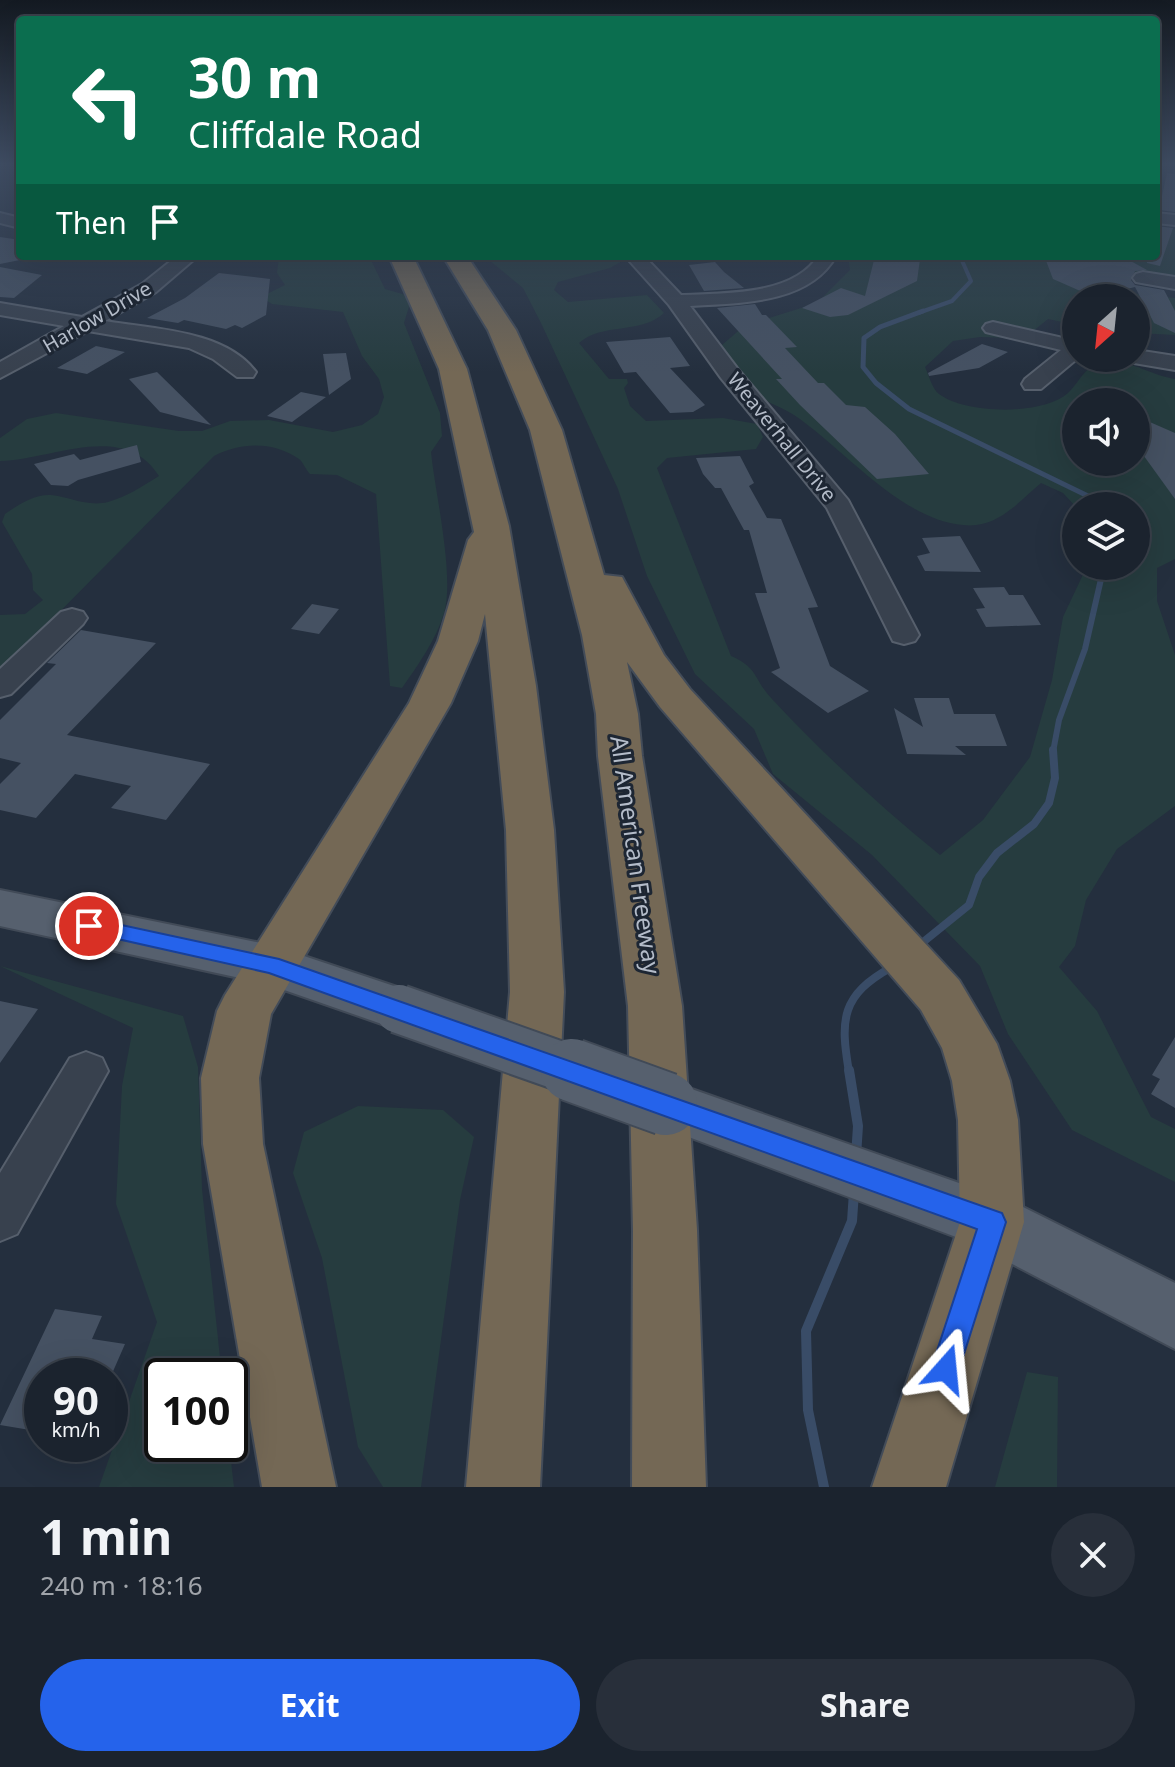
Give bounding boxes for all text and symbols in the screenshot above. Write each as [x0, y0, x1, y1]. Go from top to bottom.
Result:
text: 30 m [188, 38, 321, 114]
icon: left [56, 48, 160, 152]
text: Cliffdale Road [188, 110, 422, 159]
icon: arrive [143, 200, 187, 244]
text: Then [56, 202, 127, 243]
street label: Harlow Drive [37, 274, 156, 359]
north arrow [1062, 284, 1150, 372]
map controls [1062, 284, 1150, 580]
street label: Weaverhall Drive [722, 366, 843, 507]
button: sound [1062, 388, 1150, 476]
button: layers [1062, 492, 1150, 580]
street label: All American Freeway [603, 733, 670, 977]
pin [55, 892, 123, 960]
icon: arrive [67, 904, 111, 948]
position arrow [904, 1327, 988, 1411]
speed limit sign: 100 [144, 1358, 248, 1462]
text: 90 [53, 1372, 99, 1427]
text: km/h [51, 1416, 101, 1443]
text: 1 min [40, 1504, 172, 1569]
button: close [1051, 1513, 1135, 1597]
text: 240 m · 18:16 [40, 1567, 203, 1603]
button: Exit [40, 1659, 580, 1751]
button: Share [596, 1659, 1135, 1751]

